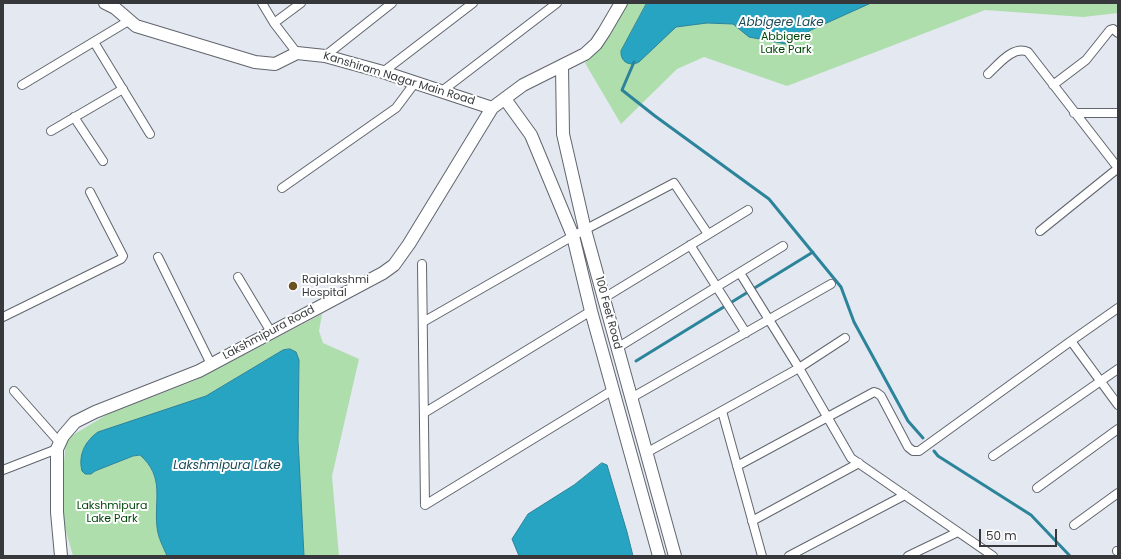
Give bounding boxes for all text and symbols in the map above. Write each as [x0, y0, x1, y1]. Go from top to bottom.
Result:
water label: Abbigere Lake [738, 16, 824, 30]
park label: Abbigere Lake Park [760, 30, 812, 56]
street label: Kanshiram Nagar Main Road [322, 50, 476, 108]
place label: Rajalakshmi Hospital [302, 273, 369, 299]
street label: 100 Feet Road [592, 275, 624, 351]
marker: Rajalakshmi Hospital [287, 280, 299, 292]
street label: Lakshmipura Road [221, 303, 317, 363]
water label: Lakshmipura Lake [173, 459, 281, 473]
park label: Lakshmipura Lake Park [77, 499, 147, 525]
scale bar [981, 521, 1059, 547]
text: 50 m [986, 527, 1017, 544]

